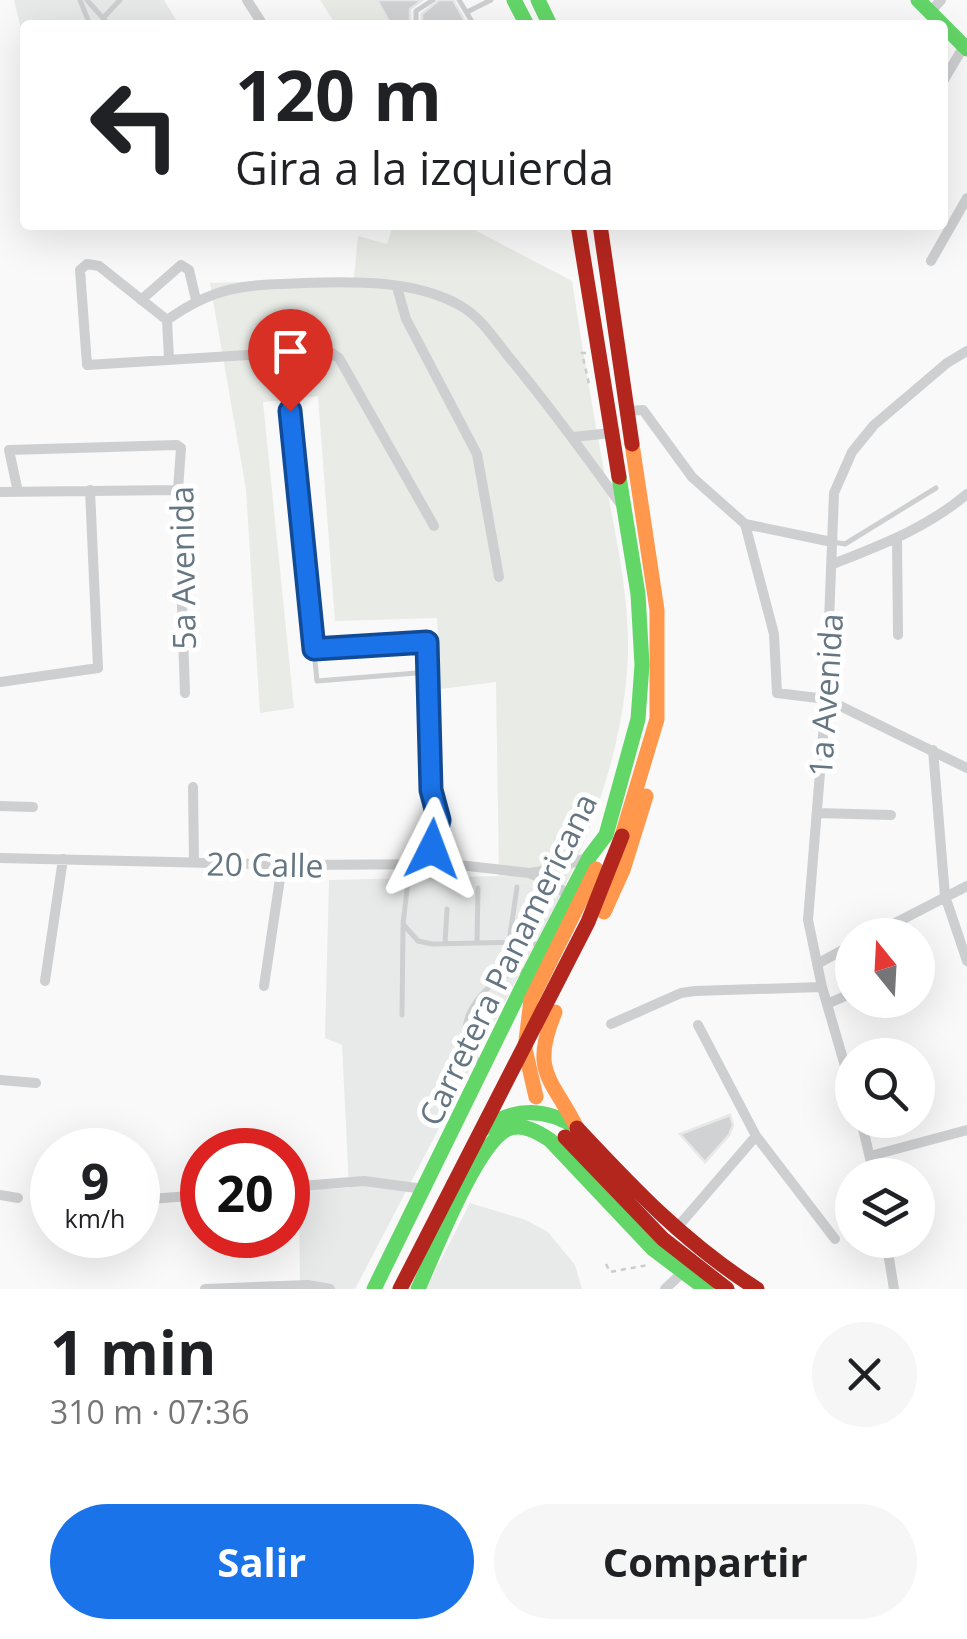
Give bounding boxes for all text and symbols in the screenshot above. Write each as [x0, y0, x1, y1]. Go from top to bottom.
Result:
text: 120 m [235, 46, 442, 142]
icon: left [70, 60, 200, 190]
text: Gira a la izquierda [235, 137, 614, 198]
pin [248, 309, 333, 412]
icon: arrive [263, 324, 318, 379]
street label: 5a Avenida [159, 486, 205, 650]
street label: 1a Avenida [798, 612, 852, 778]
street label: Carretera Panamericana [408, 786, 606, 1132]
position arrow [380, 797, 484, 901]
street label: 20 Calle [206, 841, 324, 887]
north arrow [835, 918, 935, 1018]
map controls [835, 918, 935, 1258]
button: search [835, 1038, 935, 1138]
speed limit sign: 20 [180, 1128, 310, 1258]
text: 9 [81, 1147, 109, 1215]
button: layers [835, 1158, 935, 1258]
text: km/h [65, 1201, 125, 1235]
text: 1 min [50, 1311, 217, 1393]
button: close [812, 1322, 917, 1427]
text: 310 m · 07:36 [50, 1390, 249, 1433]
button: Salir [50, 1504, 474, 1619]
button: Compartir [494, 1504, 917, 1619]

